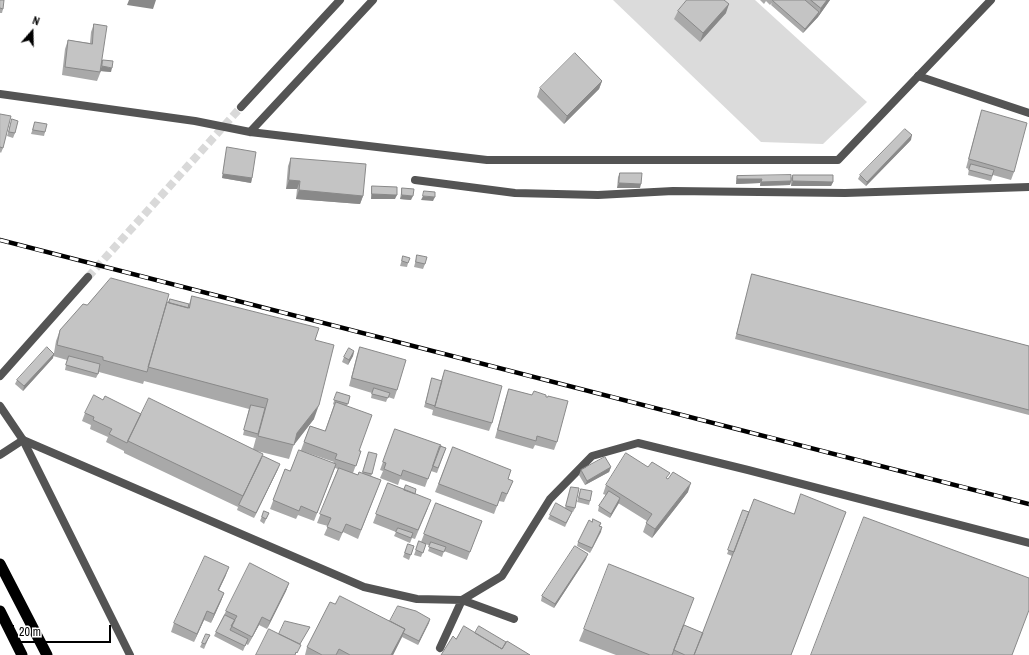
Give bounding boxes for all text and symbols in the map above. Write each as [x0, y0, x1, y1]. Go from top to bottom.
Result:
north arrow [12, 12, 52, 52]
text: N [31, 13, 42, 28]
scale bar [14, 617, 113, 643]
text: 20 m [19, 624, 41, 640]

